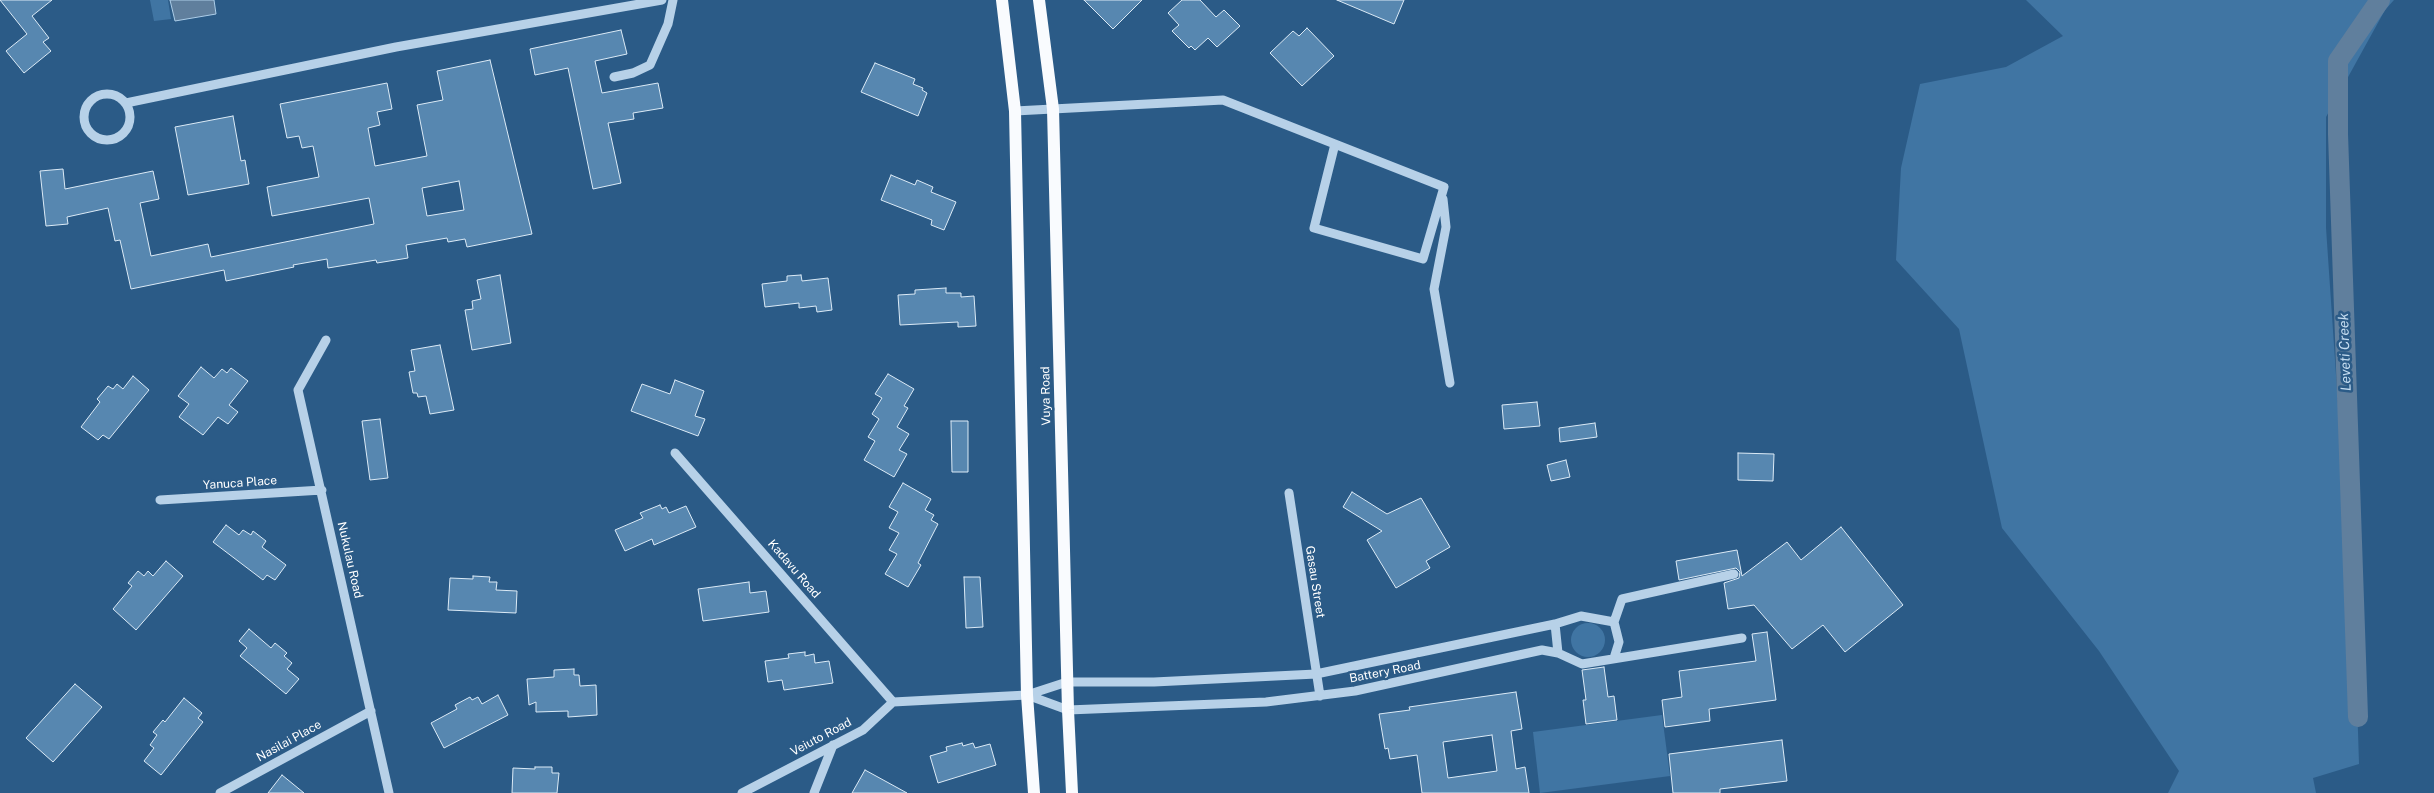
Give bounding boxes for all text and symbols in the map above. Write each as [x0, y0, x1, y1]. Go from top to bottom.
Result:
water label: Leveti Creek [2335, 313, 2355, 391]
street label: Vuya Road [1038, 366, 1054, 426]
street label: Yanuca Place [203, 473, 277, 493]
street label: Nukulau Road [334, 520, 366, 600]
street label: Kadavu Road [765, 537, 823, 601]
street label: Gasau Street [1302, 545, 1328, 619]
street label: Battery Road [1348, 658, 1422, 686]
street label: Veiuto Road [788, 715, 854, 759]
street label: Nasilai Place [254, 717, 324, 765]

